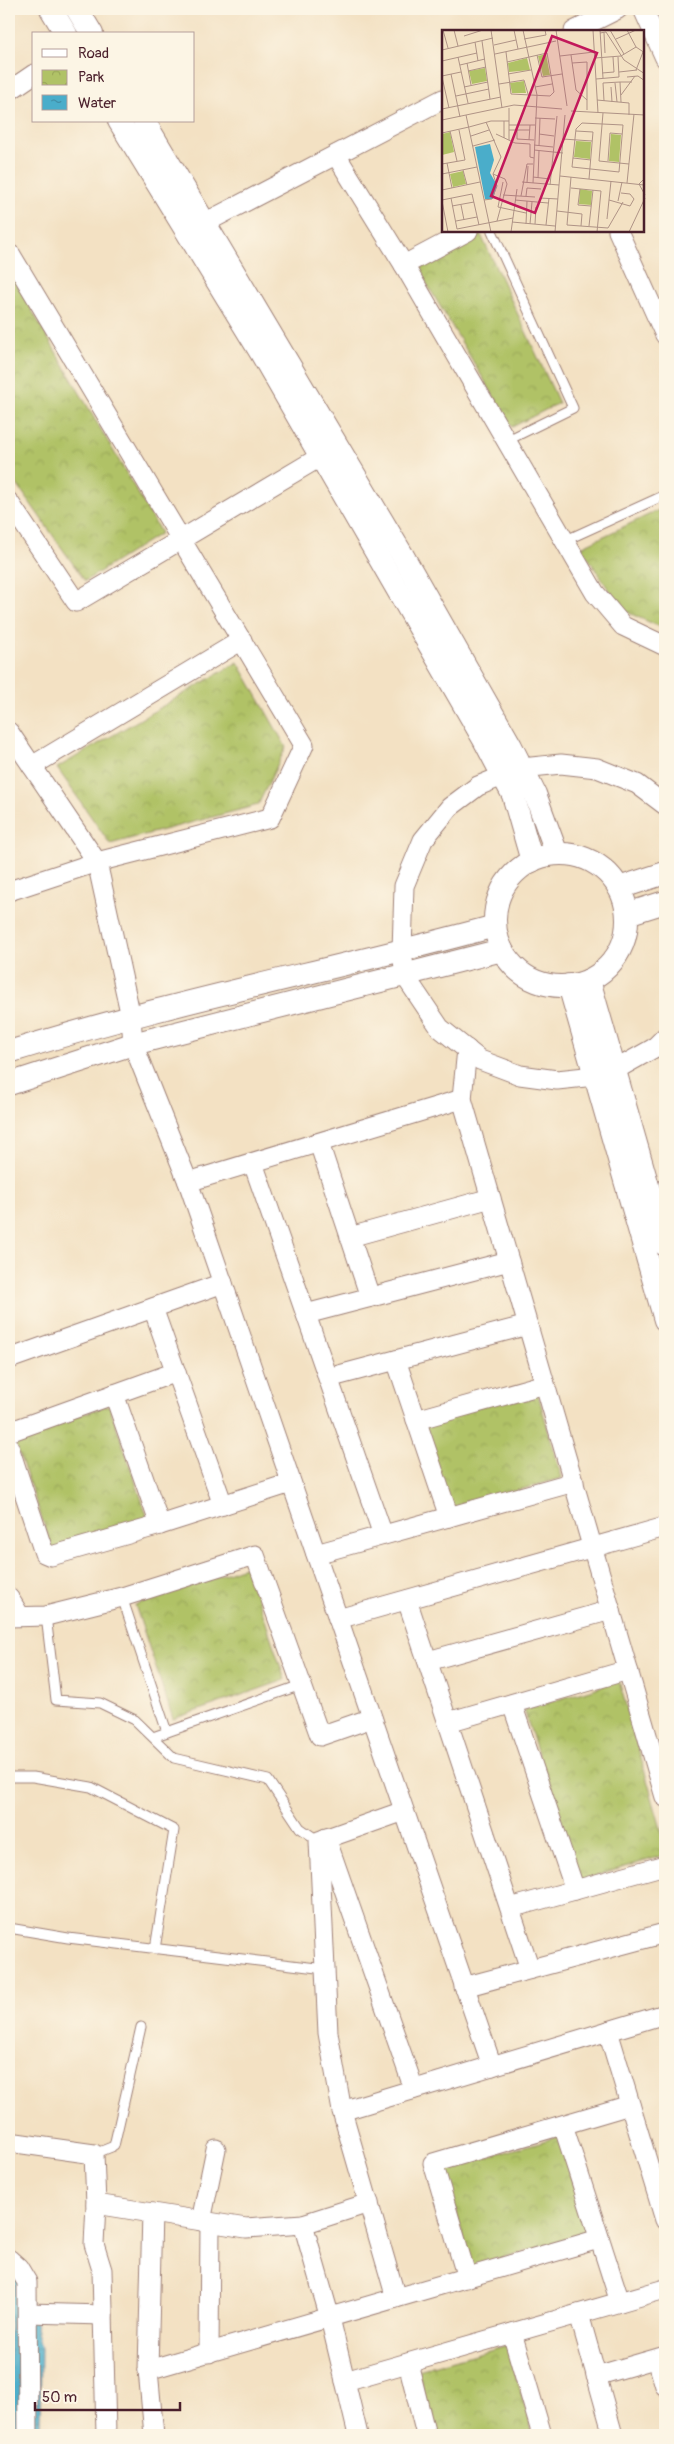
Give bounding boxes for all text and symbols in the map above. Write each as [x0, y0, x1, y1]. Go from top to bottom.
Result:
inset map [442, 30, 644, 232]
legend [32, 32, 195, 122]
text: Road [78, 44, 109, 63]
text: Park [78, 68, 105, 87]
text: Water [78, 94, 117, 113]
scale bar [35, 2379, 180, 2411]
text: 50 m [42, 2388, 77, 2407]

